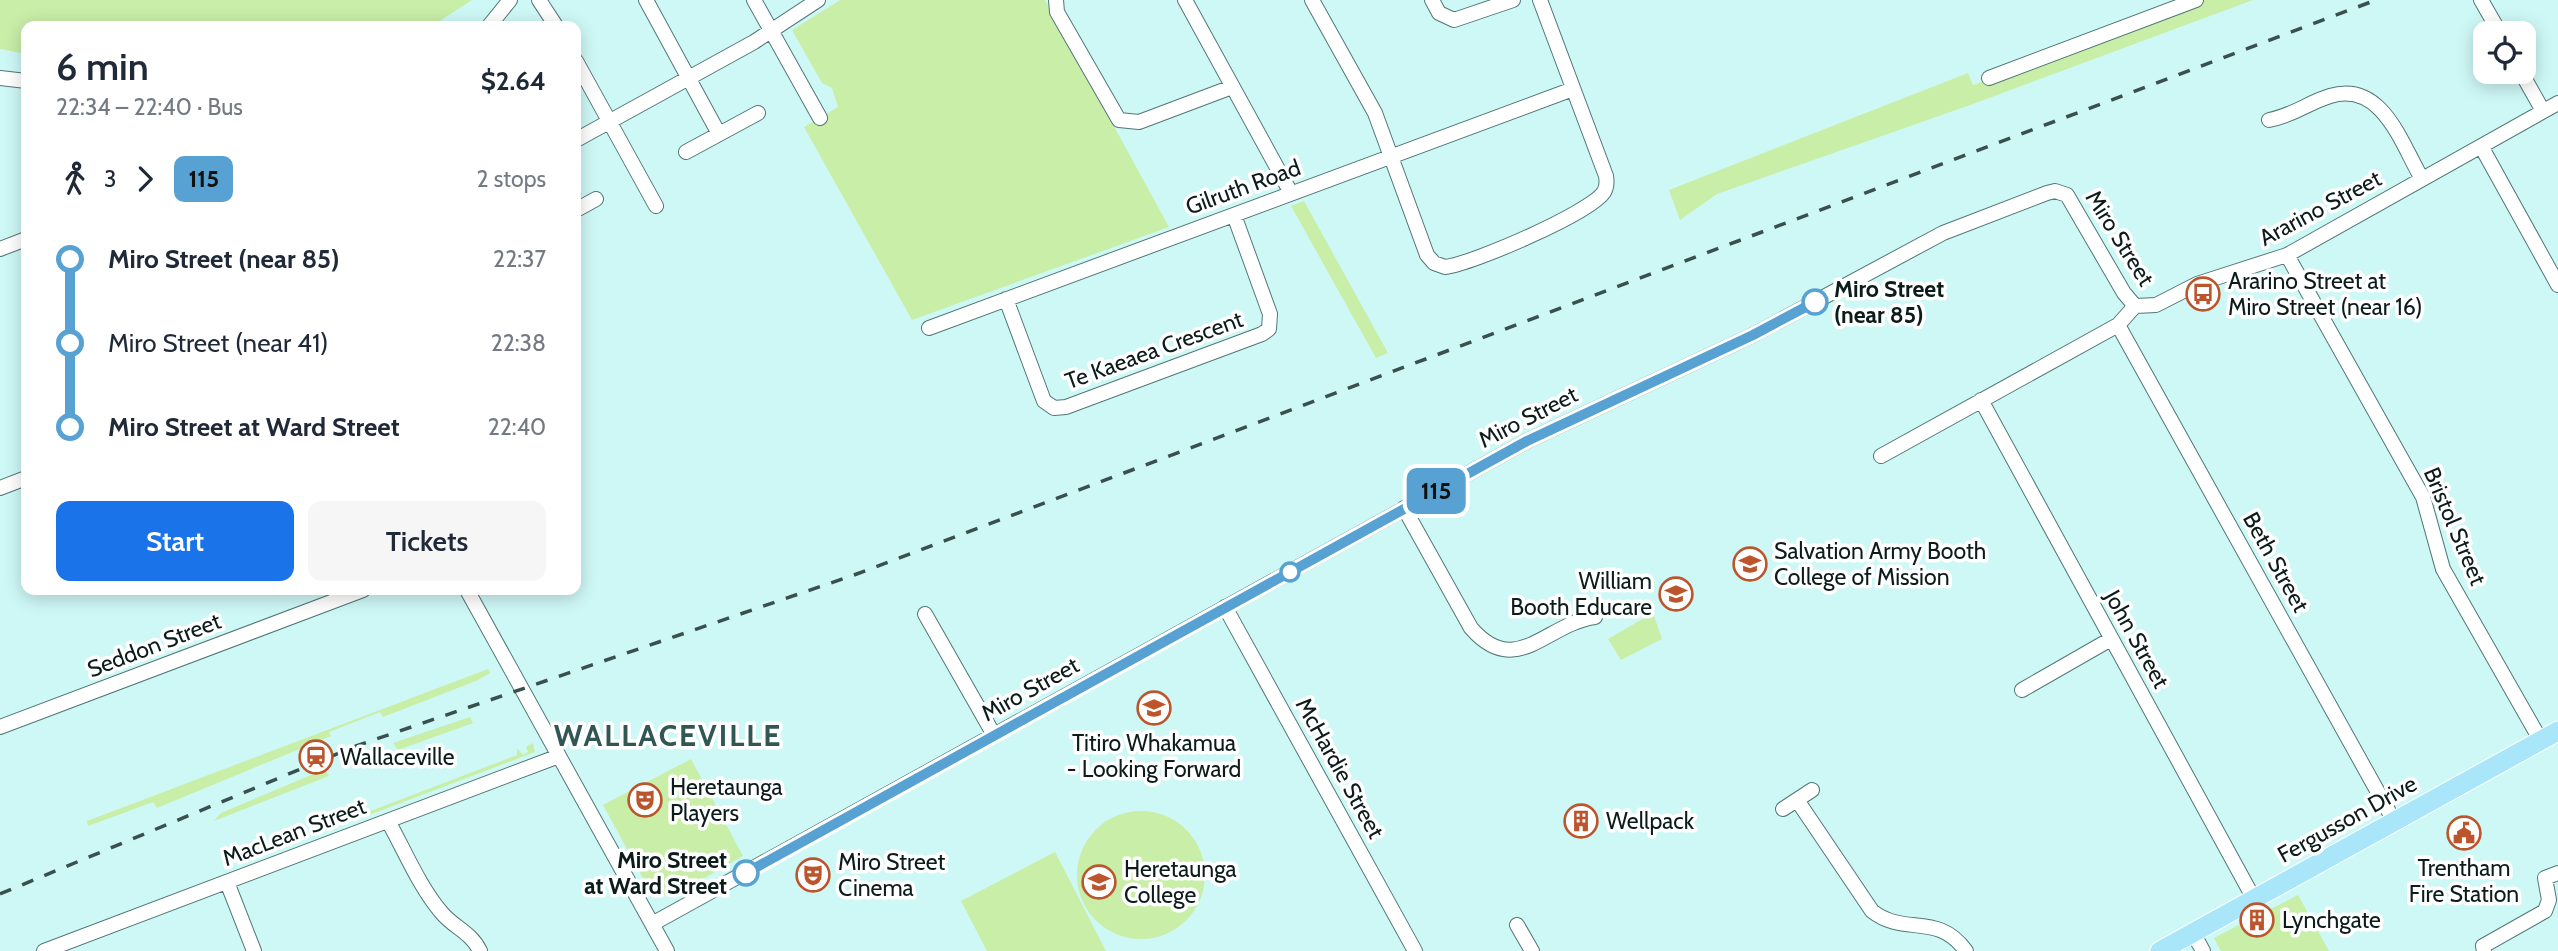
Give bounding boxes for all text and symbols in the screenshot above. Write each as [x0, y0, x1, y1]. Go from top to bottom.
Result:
map controls [2473, 21, 2536, 84]
button: locate [2473, 21, 2536, 84]
text: 6 min [56, 43, 149, 90]
text: $2.64 [481, 65, 546, 97]
text: 22:34 – 22:40 · Bus [56, 93, 243, 121]
street label: Gilruth Road [1182, 153, 1304, 221]
icon: walk [56, 160, 94, 198]
icon: forward [126, 160, 164, 198]
text: 115 [188, 164, 219, 193]
street label: Ararino Street [2254, 164, 2386, 252]
text: 3 [104, 165, 116, 193]
text: 2 stops [477, 165, 546, 193]
street label: Miro Street [2080, 185, 2160, 291]
text: Miro Street (near 85) [108, 243, 340, 275]
text: 22:37 [493, 245, 546, 273]
place label: Ararino Street at Miro Street (near 16) [2228, 267, 2423, 321]
place label: Miro Street (near 85) [1834, 275, 1944, 329]
bus stop icon: Ararino Street at Miro Street (near 16) [2184, 275, 2222, 313]
marker: Miro Street (near 85) [1802, 289, 1828, 315]
street label: Te Kaeaea Crescent [1061, 305, 1247, 395]
text: Miro Street (near 41) [108, 327, 328, 359]
text: 22:38 [491, 329, 546, 357]
street label: Miro Street [1474, 380, 1582, 454]
text: Miro Street at Ward Street [108, 411, 400, 443]
text: 22:40 [488, 413, 546, 441]
street label: Bristol Street [2418, 463, 2492, 589]
line badge: 115 [1396, 468, 1476, 514]
text: 115 [1421, 476, 1451, 505]
button: Start [56, 501, 294, 581]
button: Tickets [308, 501, 546, 581]
street label: Beth Street [2237, 507, 2315, 617]
place label: Salvation Army Booth College of Mission [1774, 537, 1986, 591]
school or university icon: Salvation Army Booth College of Mission [1731, 545, 1769, 583]
unlabelled marker [1280, 562, 1300, 582]
place label: William Booth Educare [1510, 567, 1652, 621]
school or university icon: William Booth Educare [1657, 575, 1695, 613]
street label: John Street [2098, 584, 2175, 693]
street label: Seddon Street [83, 607, 225, 683]
street label: Miro Street [976, 651, 1084, 727]
school or university icon: Titiro Whakamua - Looking Forward [1135, 689, 1173, 727]
street label: McHardie Street [1290, 693, 1390, 843]
district label: WALLACEVILLE [554, 717, 782, 754]
place label: Titiro Whakamua - Looking Forward [1067, 729, 1241, 783]
station icon: Wallaceville [297, 738, 335, 776]
place label: Wallaceville [340, 743, 455, 771]
street label: Fergusson Drive [2273, 769, 2422, 869]
place label: Heretaunga Players [670, 773, 783, 827]
theatre icon: Heretaunga Players [626, 781, 664, 819]
street label: MacLean Street [218, 792, 370, 872]
building icon: Wellpack [1562, 802, 1600, 840]
place label: Wellpack [1606, 807, 1695, 835]
public building icon: Trentham Fire Station [2445, 814, 2483, 852]
place label: Miro Street at Ward Street [584, 846, 727, 900]
place label: Miro Street Cinema [838, 848, 945, 902]
place label: Trentham Fire Station [2409, 854, 2519, 908]
place label: Heretaunga College [1124, 855, 1237, 909]
theatre icon: Miro Street Cinema [794, 856, 832, 894]
marker: Miro Street at Ward Street [733, 860, 759, 886]
school or university icon: Heretaunga College [1080, 863, 1118, 901]
building icon: Lynchgate [2238, 901, 2276, 939]
place label: Lynchgate [2282, 906, 2381, 934]

